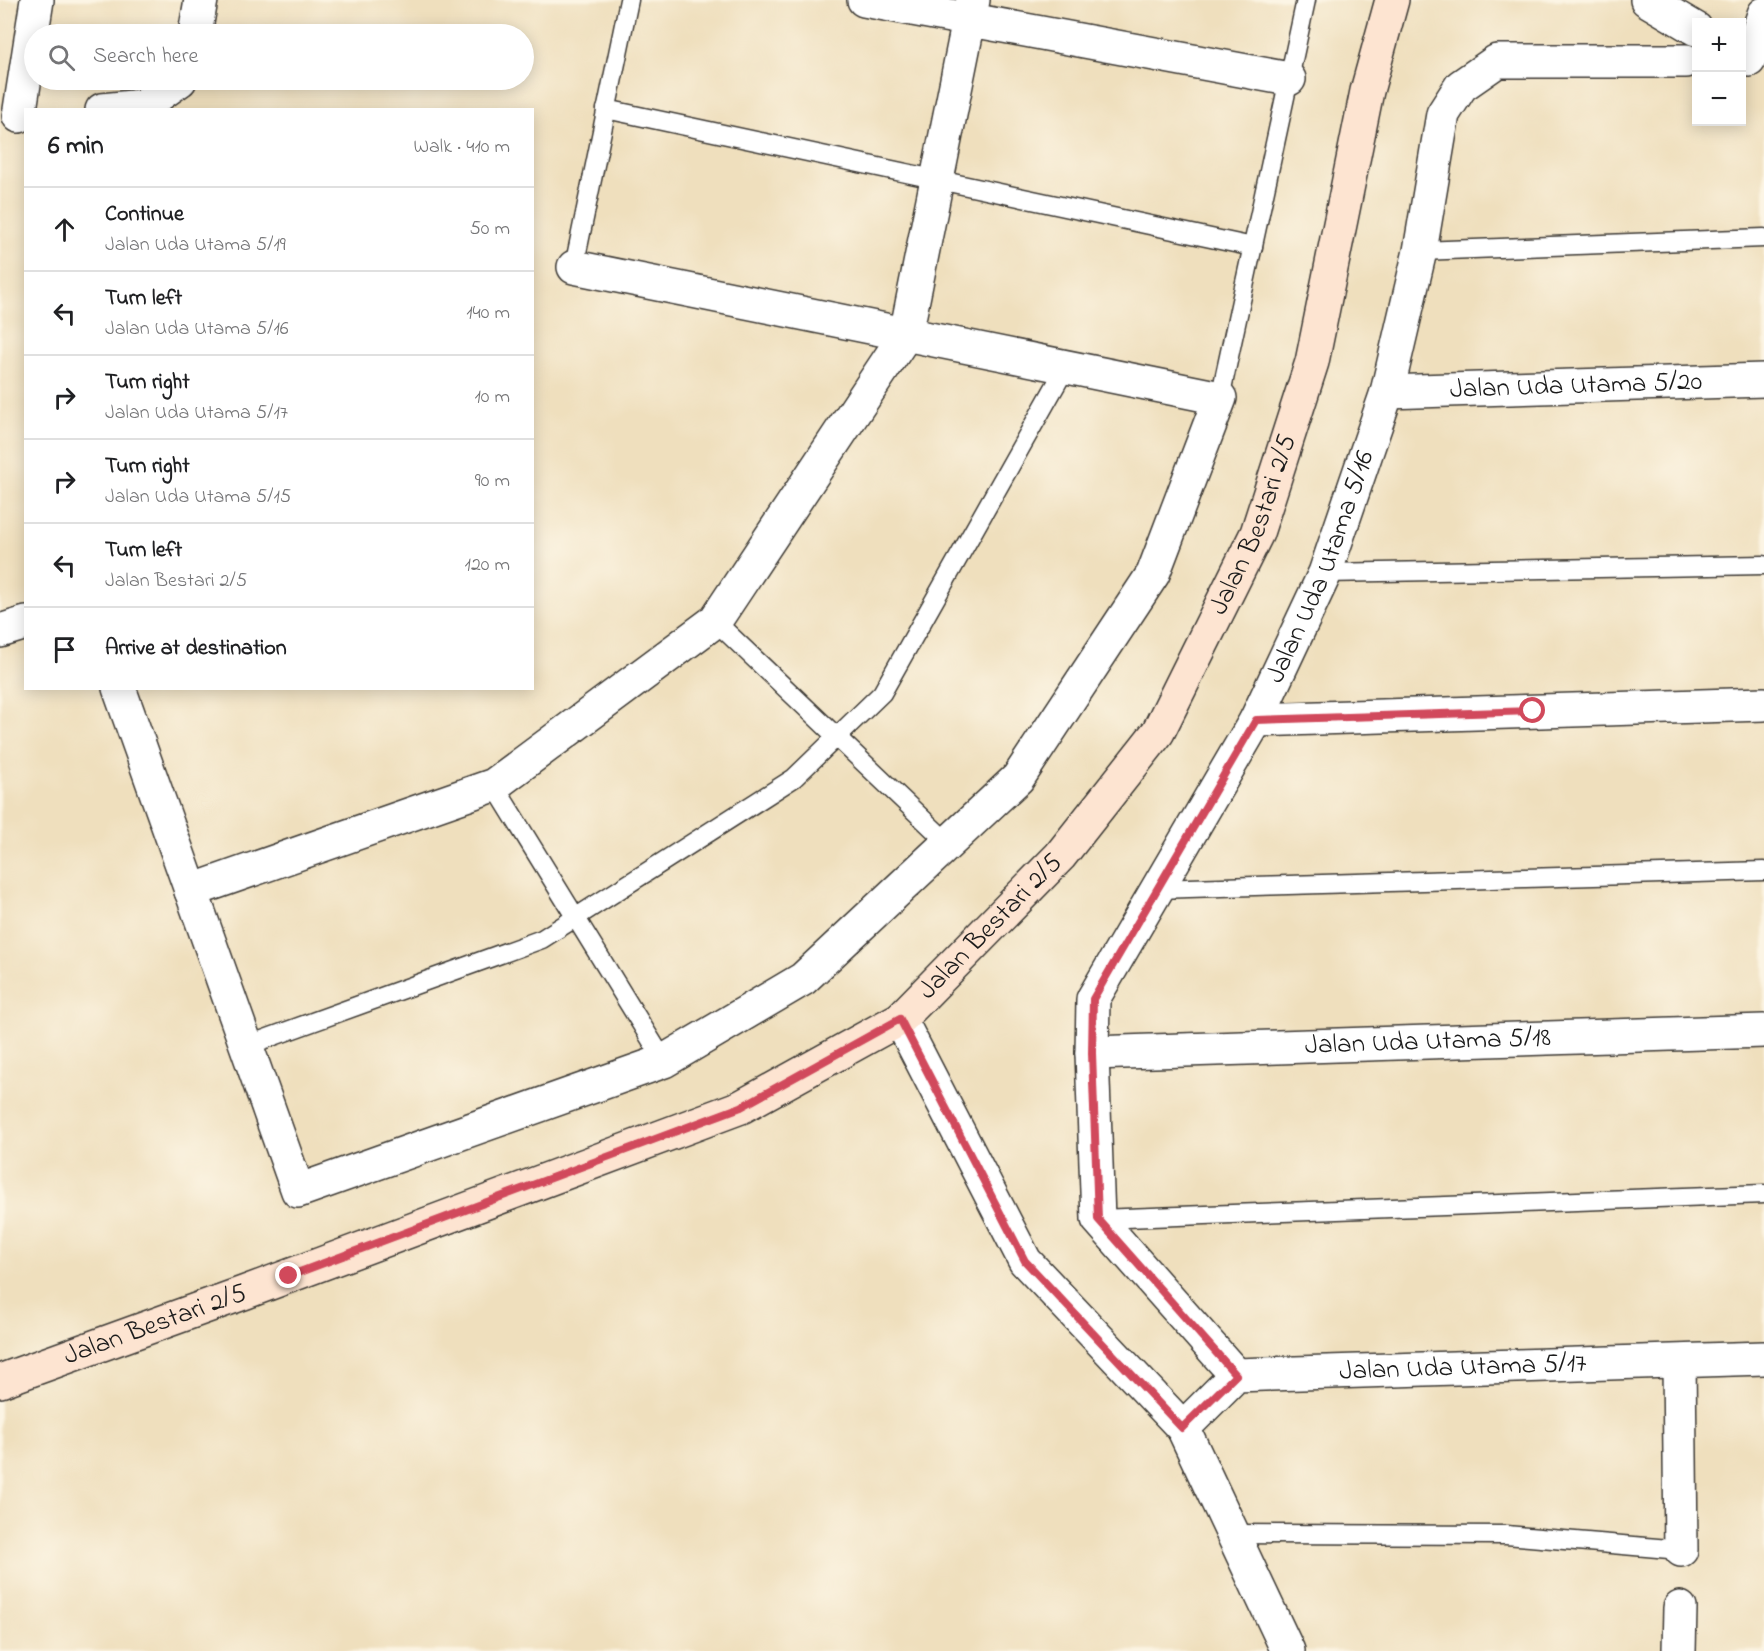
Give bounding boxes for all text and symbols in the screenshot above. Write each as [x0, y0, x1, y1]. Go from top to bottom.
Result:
map controls [1692, 18, 1746, 126]
button: + [1692, 18, 1746, 72]
search box [24, 24, 534, 90]
icon: search [45, 41, 78, 74]
text: Search here [93, 41, 198, 73]
button: − [1692, 72, 1746, 126]
text: 6 min [48, 128, 104, 166]
text: Walk · 410 m [414, 133, 510, 162]
text: Continue [105, 199, 184, 231]
icon: ahead [48, 213, 81, 246]
text: 50 m [469, 215, 510, 244]
text: Jalan Uda Utama 5/19 [105, 231, 286, 260]
text: Turn left [105, 283, 182, 315]
icon: left [48, 297, 81, 330]
text: 140 m [466, 299, 510, 328]
text: Jalan Uda Utama 5/16 [105, 315, 289, 344]
street label: Jalan Uda Utama 5/20 [1449, 362, 1703, 409]
text: Turn right [105, 367, 190, 399]
icon: right [48, 381, 81, 414]
text: 10 m [474, 383, 510, 412]
text: Jalan Uda Utama 5/17 [105, 399, 288, 428]
street label: Jalan Bestari 2/5 [1200, 429, 1307, 622]
street label: Jalan Uda Utama 5/16 [1256, 445, 1385, 690]
text: Turn right [105, 451, 190, 483]
icon: right [48, 465, 81, 498]
text: 90 m [475, 467, 510, 496]
text: Jalan Uda Utama 5/15 [105, 483, 291, 512]
text: Turn left [105, 535, 182, 567]
icon: left [48, 549, 81, 582]
text: 120 m [465, 551, 510, 580]
text: Jalan Bestari 2/5 [105, 567, 247, 596]
icon: arrive [48, 633, 81, 666]
text: Arrive at destination [105, 633, 287, 665]
route start [1519, 697, 1545, 723]
street label: Jalan Bestari 2/5 [909, 845, 1072, 1009]
street label: Jalan Uda Utama 5/18 [1304, 1018, 1551, 1066]
route end [275, 1262, 301, 1288]
street label: Jalan Bestari 2/5 [58, 1274, 252, 1376]
street label: Jalan Uda Utama 5/17 [1339, 1344, 1587, 1391]

